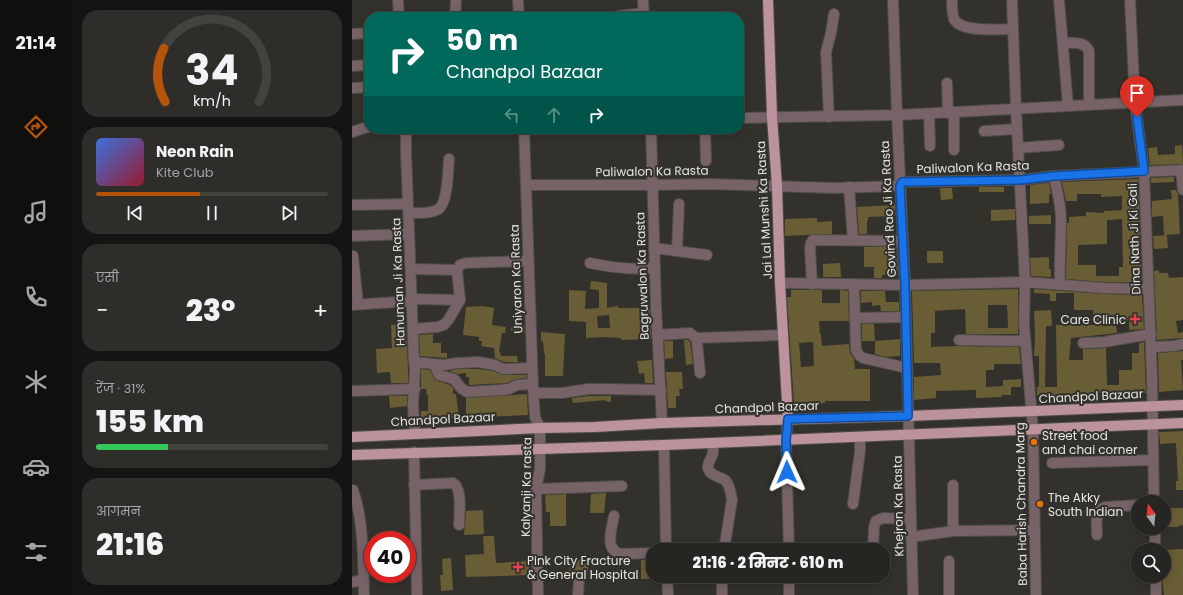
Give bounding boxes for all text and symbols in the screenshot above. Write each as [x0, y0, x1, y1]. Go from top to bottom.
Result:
text: 50 m [446, 21, 518, 60]
icon: right [380, 28, 432, 80]
text: 21:14 [15, 30, 57, 55]
text: 34 [185, 40, 239, 99]
text: Chandpol Bazaar [446, 59, 603, 84]
pin [1120, 76, 1154, 117]
icon: arrive [1126, 82, 1148, 104]
text: km/h [193, 90, 231, 110]
icon: left [501, 104, 523, 126]
icon: ahead [543, 104, 565, 126]
icon: right [585, 104, 607, 126]
icon: directions [22, 113, 50, 141]
street label: Jai Lal Munshi Ka Rasta [752, 140, 776, 280]
street label: Govind Rao Ji Ka Rasta [876, 140, 900, 278]
text: Neon Rain [156, 141, 234, 162]
street label: Paliwalon Ka Rasta [916, 157, 1030, 177]
street label: Paliwalon Ka Rasta [595, 162, 709, 180]
text: Kite Club [156, 163, 214, 182]
street label: Dina Nath Ji Ki Gali [1124, 183, 1144, 295]
icon: music [22, 198, 50, 226]
icon: previous [124, 202, 146, 224]
icon: pause [201, 202, 223, 224]
icon: next [278, 202, 300, 224]
street label: Bagruwalon Ka Rasta [631, 212, 653, 340]
street label: Hanuman Ji Ka Rasta [387, 218, 409, 346]
street label: Uniyaron Ka Rasta [506, 224, 526, 334]
text: एसी [96, 268, 119, 287]
icon: phone [22, 283, 50, 311]
text: 23° [186, 289, 235, 332]
text: − [96, 295, 108, 326]
text: + [313, 295, 328, 326]
place label: Care Clinic [1060, 311, 1126, 328]
marker: Care Clinic [1129, 313, 1141, 325]
icon: climate [22, 368, 50, 396]
text: रेंज · 31% [96, 379, 145, 398]
street label: Chandpol Bazaar [1038, 385, 1144, 407]
street label: Chandpol Bazaar [715, 397, 820, 417]
text: 155 km [96, 400, 204, 443]
street label: Chandpol Bazaar [390, 408, 496, 430]
street label: Baba Harish Chandra Marg [1011, 422, 1031, 586]
place label: Street food and chai corner [1042, 427, 1138, 458]
street label: Kalyanji Ka rasta [517, 437, 535, 537]
marker: Street food and chai corner [1029, 437, 1039, 447]
position arrow [766, 451, 808, 493]
icon: car [22, 453, 50, 481]
street label: Khejron Ka Rasta [889, 455, 907, 557]
place label: The Akky South Indian [1048, 489, 1123, 520]
north arrow [1131, 495, 1171, 535]
map controls [1131, 495, 1171, 583]
marker: The Akky South Indian [1035, 499, 1045, 509]
text: आगमन [96, 502, 141, 521]
text: 21:16 [96, 523, 164, 566]
speed limit sign: 40 [364, 531, 416, 583]
icon: filters [22, 538, 50, 566]
button: search [1131, 543, 1171, 583]
place label: Pink City Fracture & General Hospital [527, 552, 639, 583]
text: 21:16 · 2 मिनट · 610 m [693, 552, 843, 573]
marker: Pink City Fracture & General Hospital [512, 561, 524, 573]

